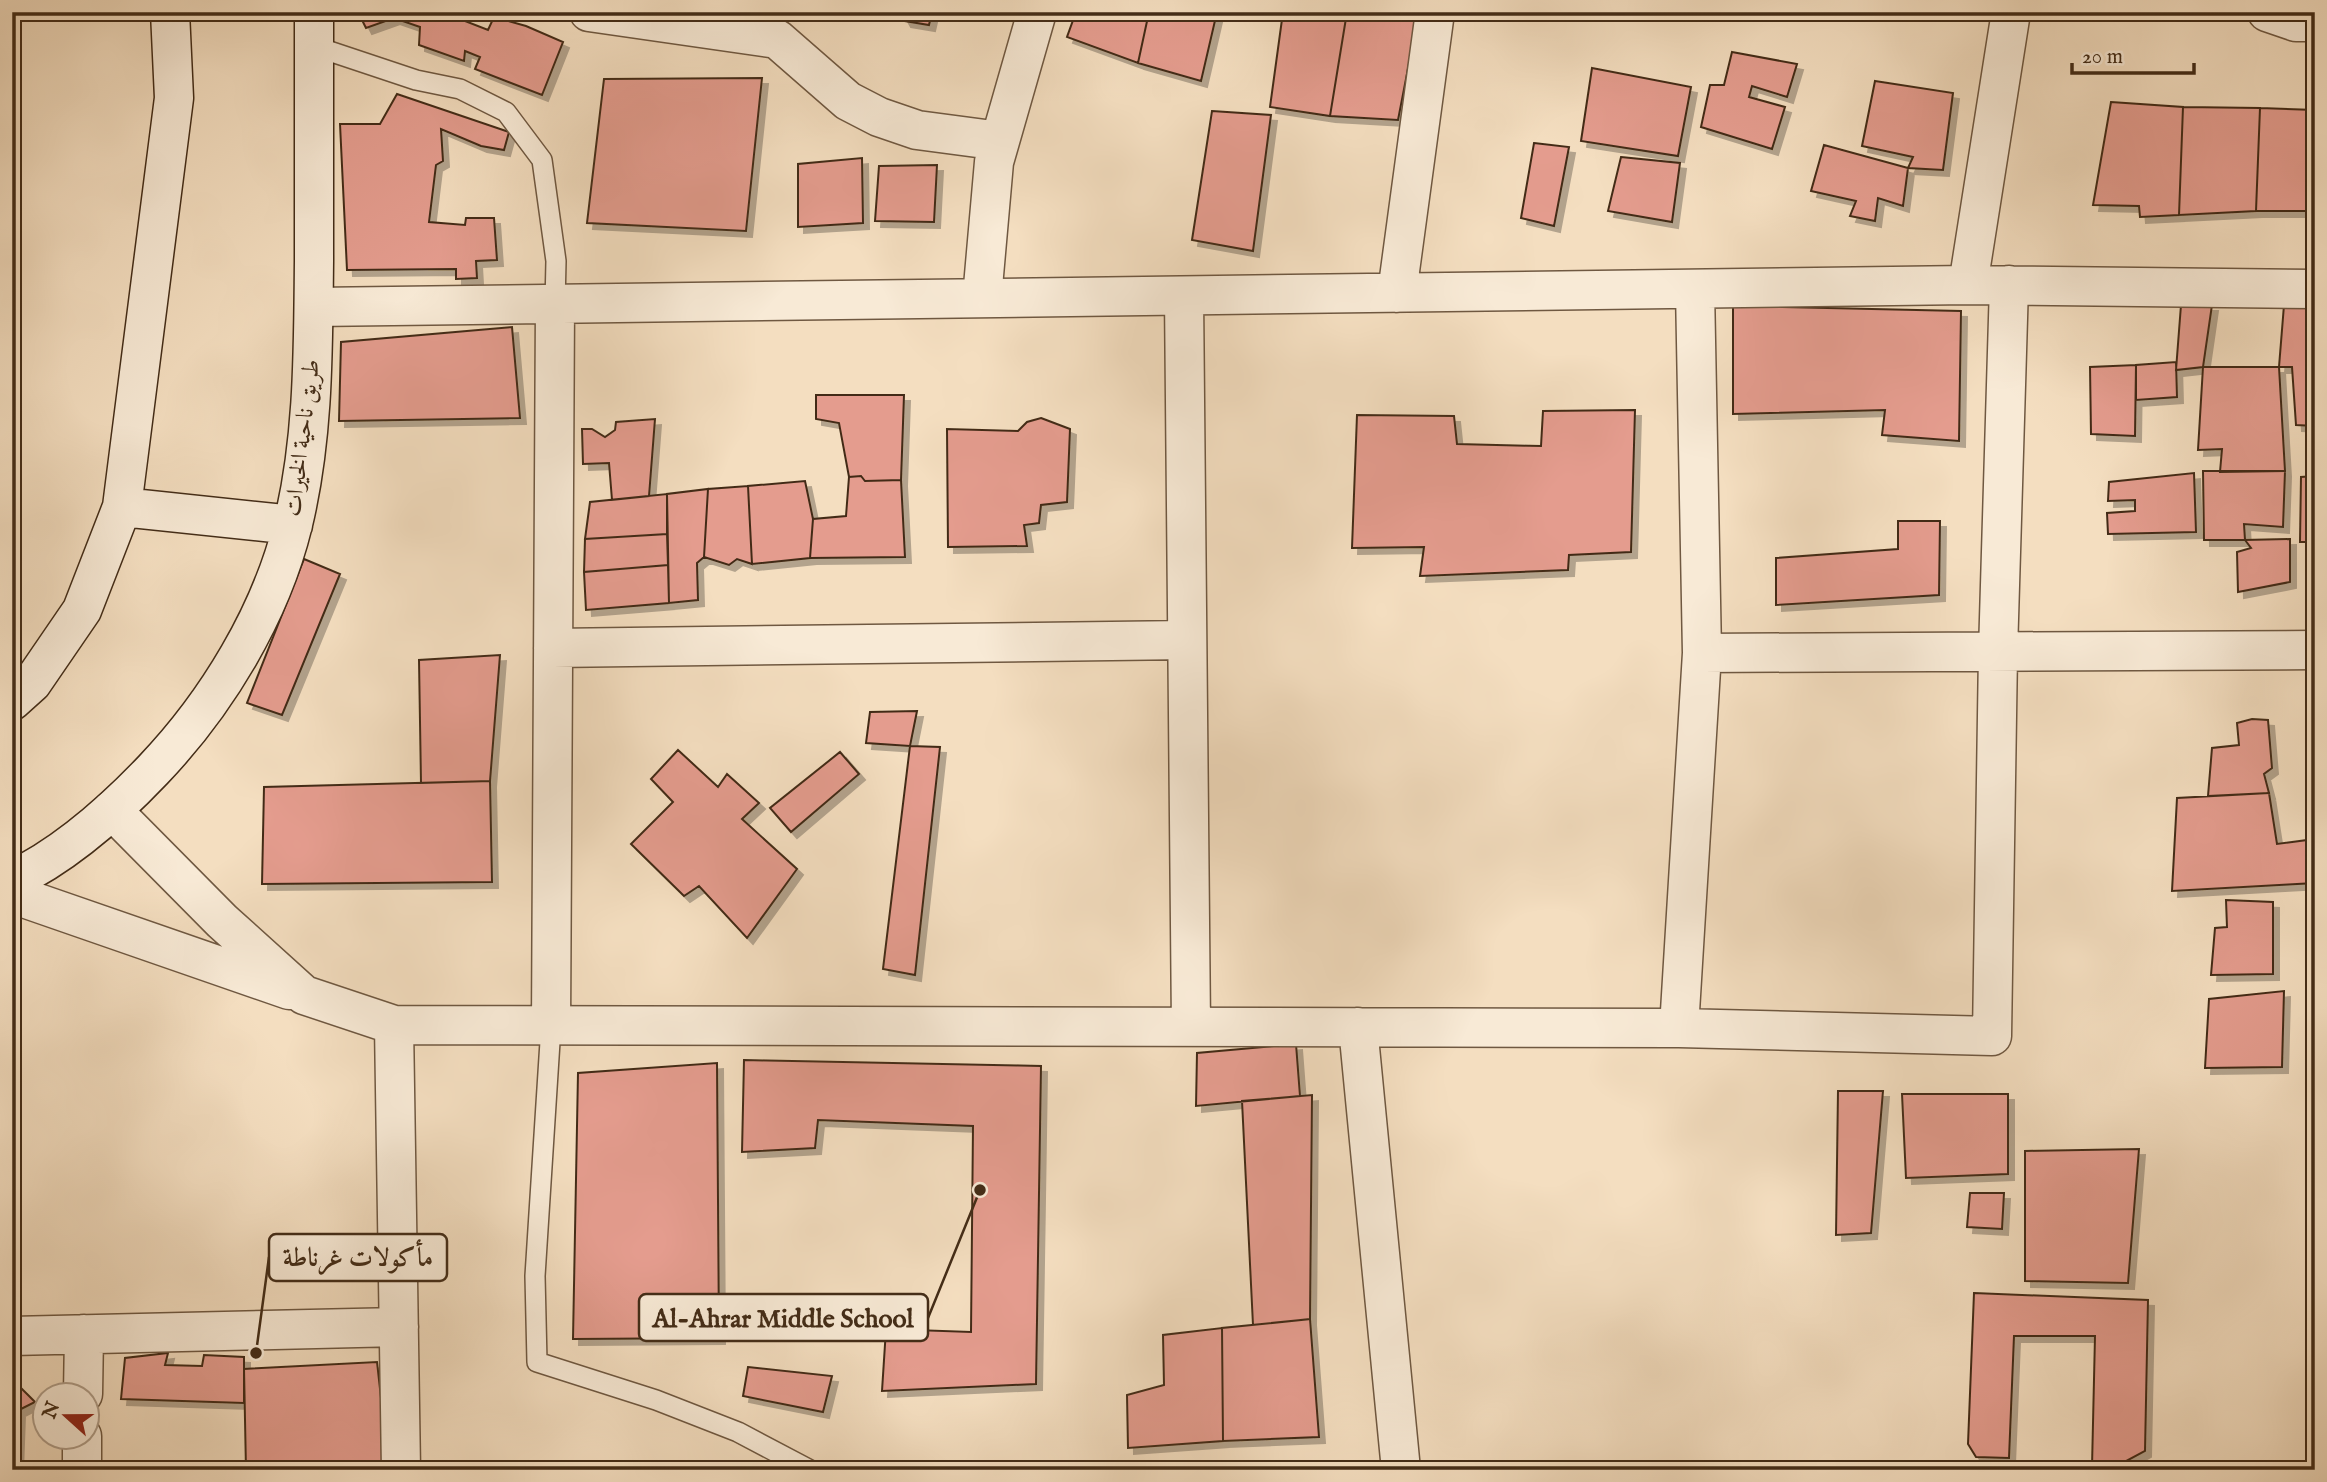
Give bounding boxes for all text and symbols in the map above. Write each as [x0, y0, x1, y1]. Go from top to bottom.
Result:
scale bar [2072, 32, 2194, 76]
text: 20 m [2082, 44, 2123, 71]
street label: طريق ناحية الخيرات [278, 358, 328, 518]
callout: مأكولات غرناطة [269, 1234, 447, 1281]
text: مأكولات غرناطة [283, 1239, 433, 1276]
callout: Al-Ahrar Middle School [639, 1294, 928, 1341]
text: Al-Ahrar Middle School [651, 1303, 914, 1336]
north arrow [32, 1380, 102, 1450]
text: N [37, 1398, 66, 1424]

